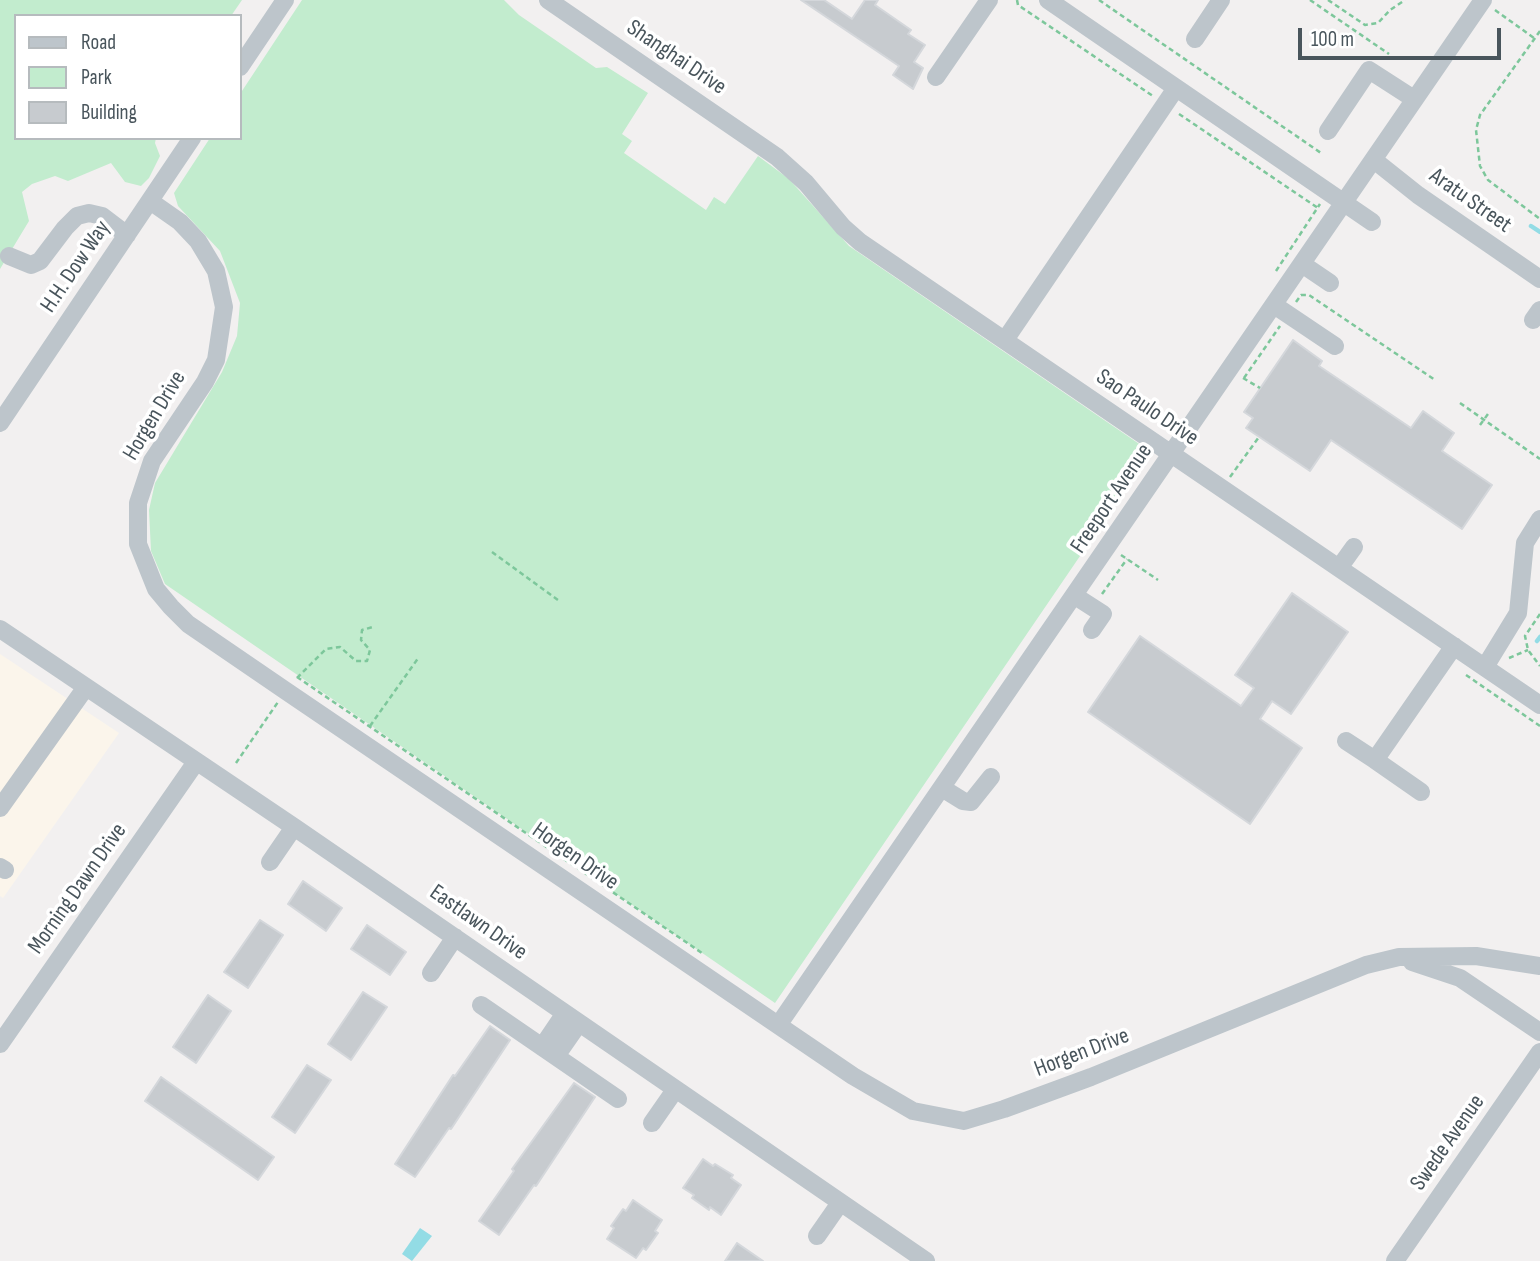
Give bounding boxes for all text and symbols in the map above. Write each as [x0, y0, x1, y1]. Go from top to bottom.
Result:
legend [14, 14, 242, 140]
scale bar [1302, 14, 1505, 58]
street label: Shanghai Drive [621, 15, 731, 101]
text: 100 m [1311, 27, 1354, 52]
text: Road [81, 30, 116, 55]
text: Park [81, 65, 112, 90]
text: Building [81, 100, 137, 125]
street label: Aratu Street [1424, 163, 1516, 239]
street label: H.H. Dow Way [35, 216, 117, 318]
street label: Sao Paulo Drive [1091, 364, 1203, 452]
street label: Horgen Drive [118, 366, 192, 466]
street label: Freeport Avenue [1065, 439, 1159, 559]
street label: Horgen Drive [526, 817, 624, 897]
street label: Morning Dawn Drive [23, 818, 133, 960]
street label: Eastlawn Drive [424, 879, 532, 967]
street label: Horgen Drive [1031, 1022, 1133, 1084]
street label: Swede Avenue [1405, 1090, 1491, 1196]

